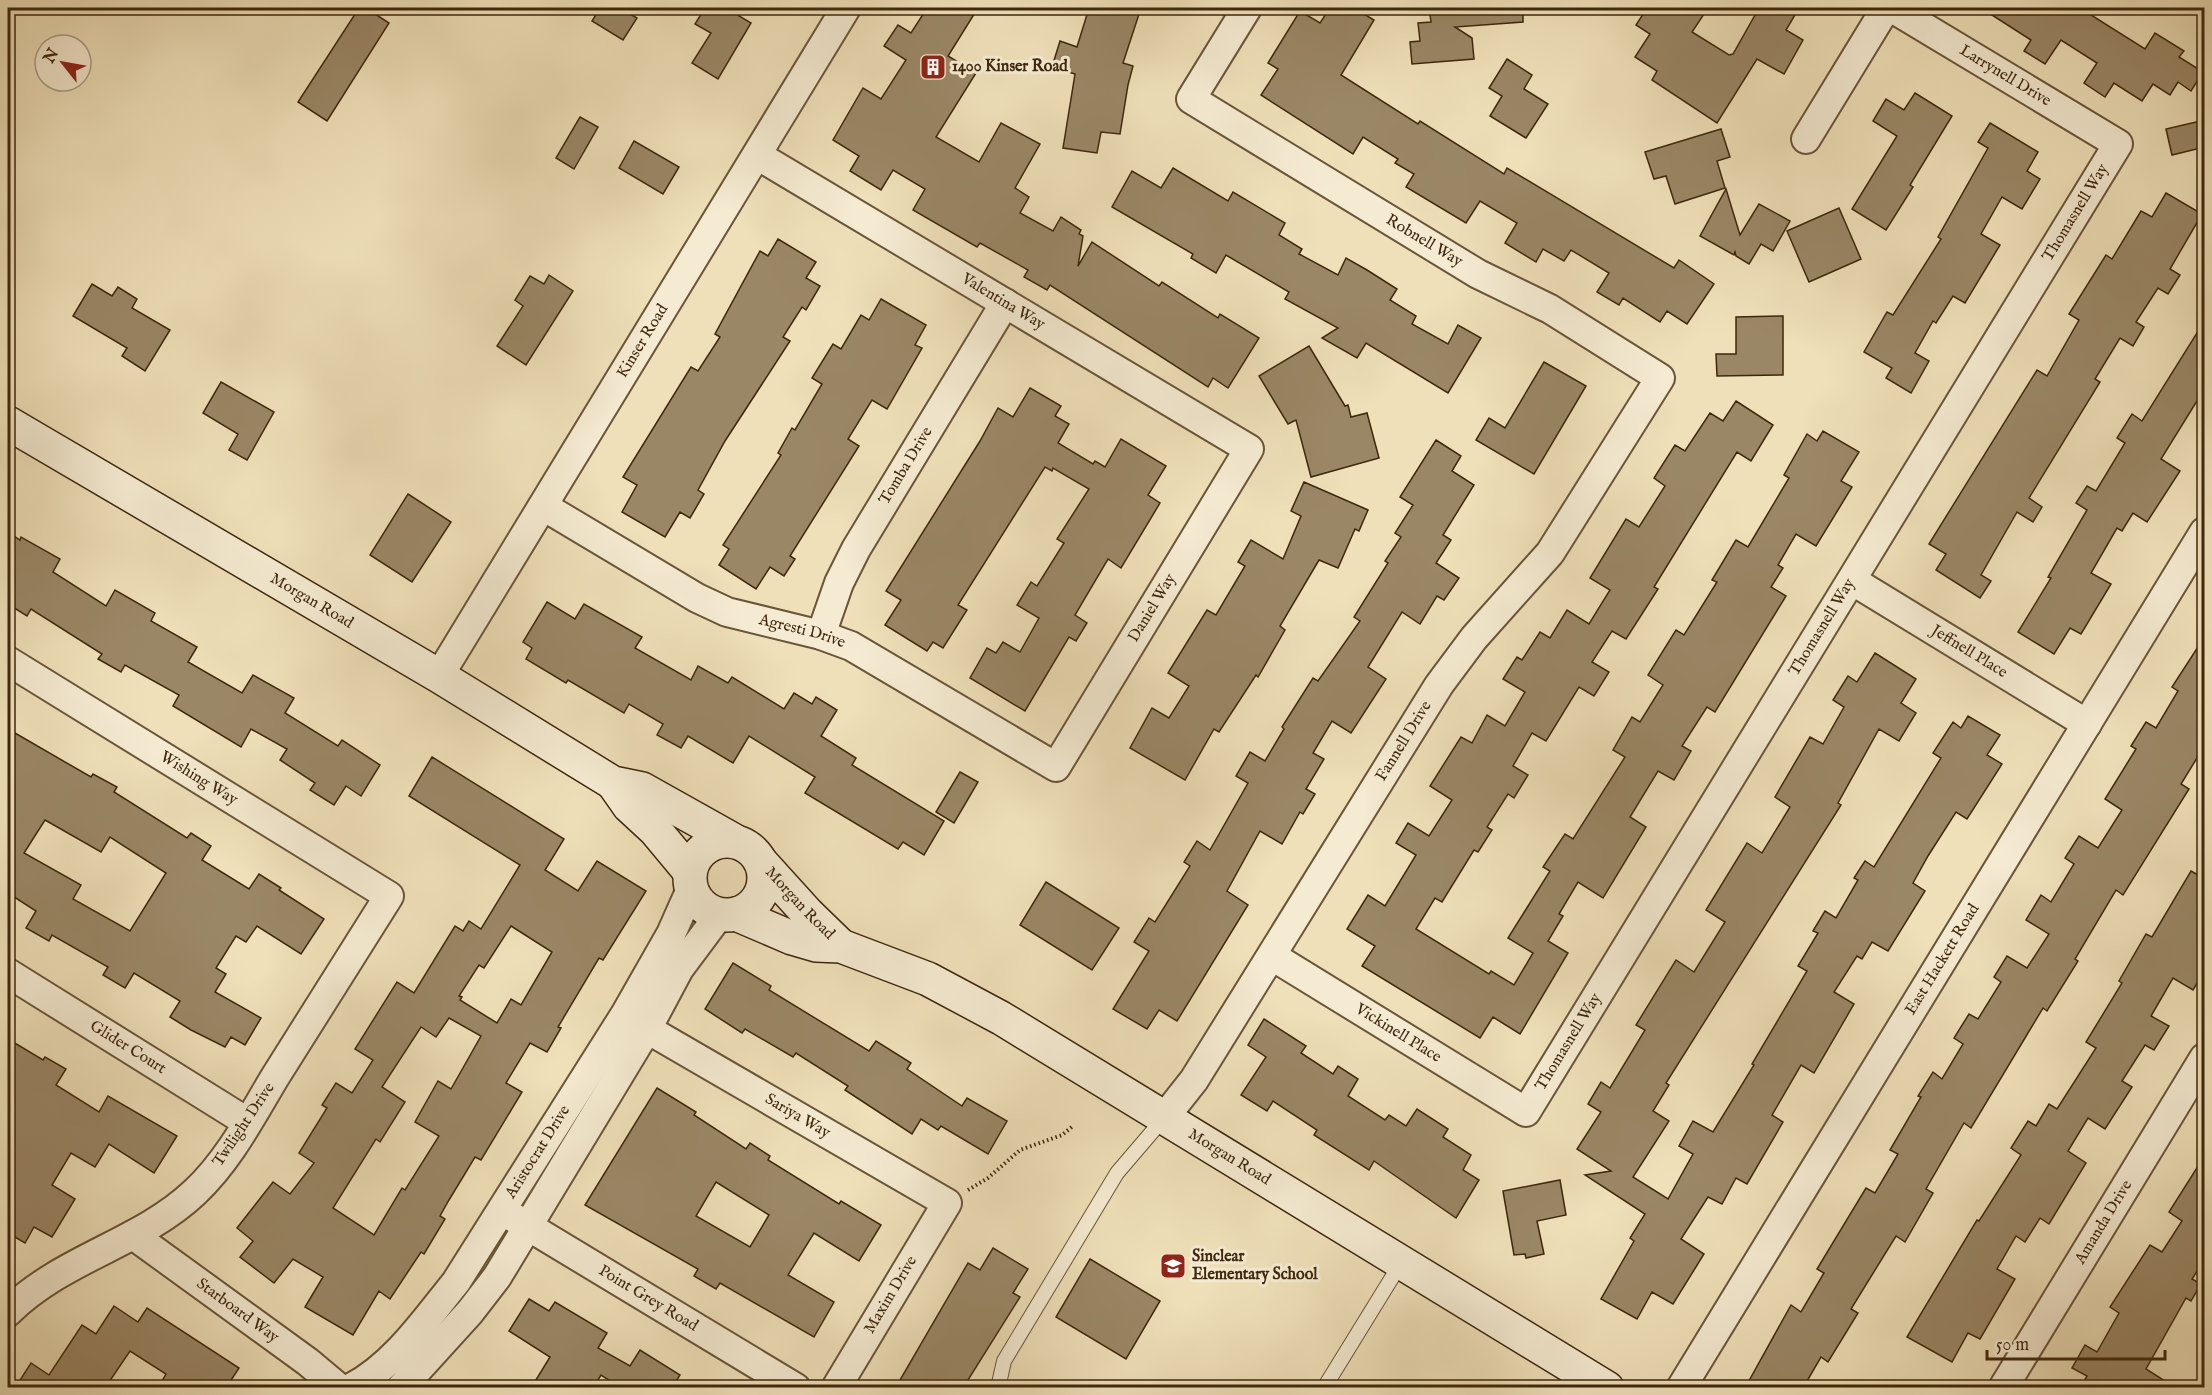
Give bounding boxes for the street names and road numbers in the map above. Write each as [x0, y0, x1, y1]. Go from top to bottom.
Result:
street label: Larrynell Drive [1956, 41, 2054, 111]
street label: Thomasnell Way [2038, 160, 2113, 265]
street label: Robnell Way [1382, 210, 1466, 272]
street label: Valentina Way [957, 269, 1049, 335]
street label: Kinser Road [613, 300, 673, 382]
street label: Tomba Drive [875, 423, 937, 509]
street label: Morgan Road [266, 569, 357, 634]
street label: Daniel Way [1124, 570, 1181, 646]
street label: Thomasnell Way [1785, 575, 1860, 680]
street label: Agresti Drive [756, 610, 848, 653]
street label: Jeffnell Place [1925, 620, 2011, 683]
street label: Fannell Drive [1372, 697, 1437, 785]
street label: Wishing Way [156, 747, 241, 810]
street label: Morgan Road [760, 863, 839, 945]
street label: East Hackett Road [1901, 900, 1985, 1019]
street label: Thomasnell Way [1531, 990, 1606, 1095]
street label: Vickinell Place [1351, 999, 1445, 1067]
street label: Glider Court [86, 1016, 170, 1079]
street label: Twilight Drive [209, 1079, 279, 1171]
street label: Sariya Way [761, 1090, 834, 1143]
street label: Aristocrat Drive [501, 1102, 575, 1203]
street label: Morgan Road [1184, 1124, 1274, 1190]
street label: Amanda Drive [2070, 1177, 2137, 1269]
street label: Maxim Drive [860, 1252, 922, 1338]
street label: Point Grey Road [595, 1261, 702, 1337]
street label: Starboard Way [192, 1274, 283, 1348]

